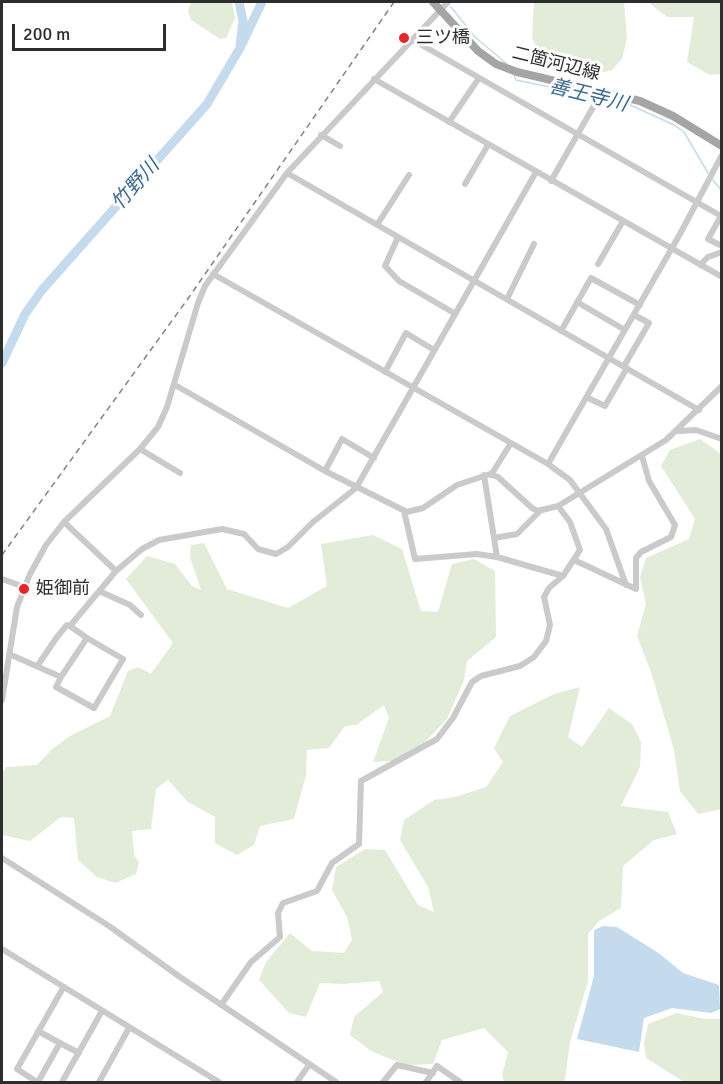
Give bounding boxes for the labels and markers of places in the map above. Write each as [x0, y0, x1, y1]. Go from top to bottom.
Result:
place label: 三ツ橋 [416, 27, 470, 49]
marker: 三ツ橋 [397, 31, 411, 45]
place label: 姫御前 [36, 578, 90, 600]
marker: 姫御前 [17, 582, 31, 596]

